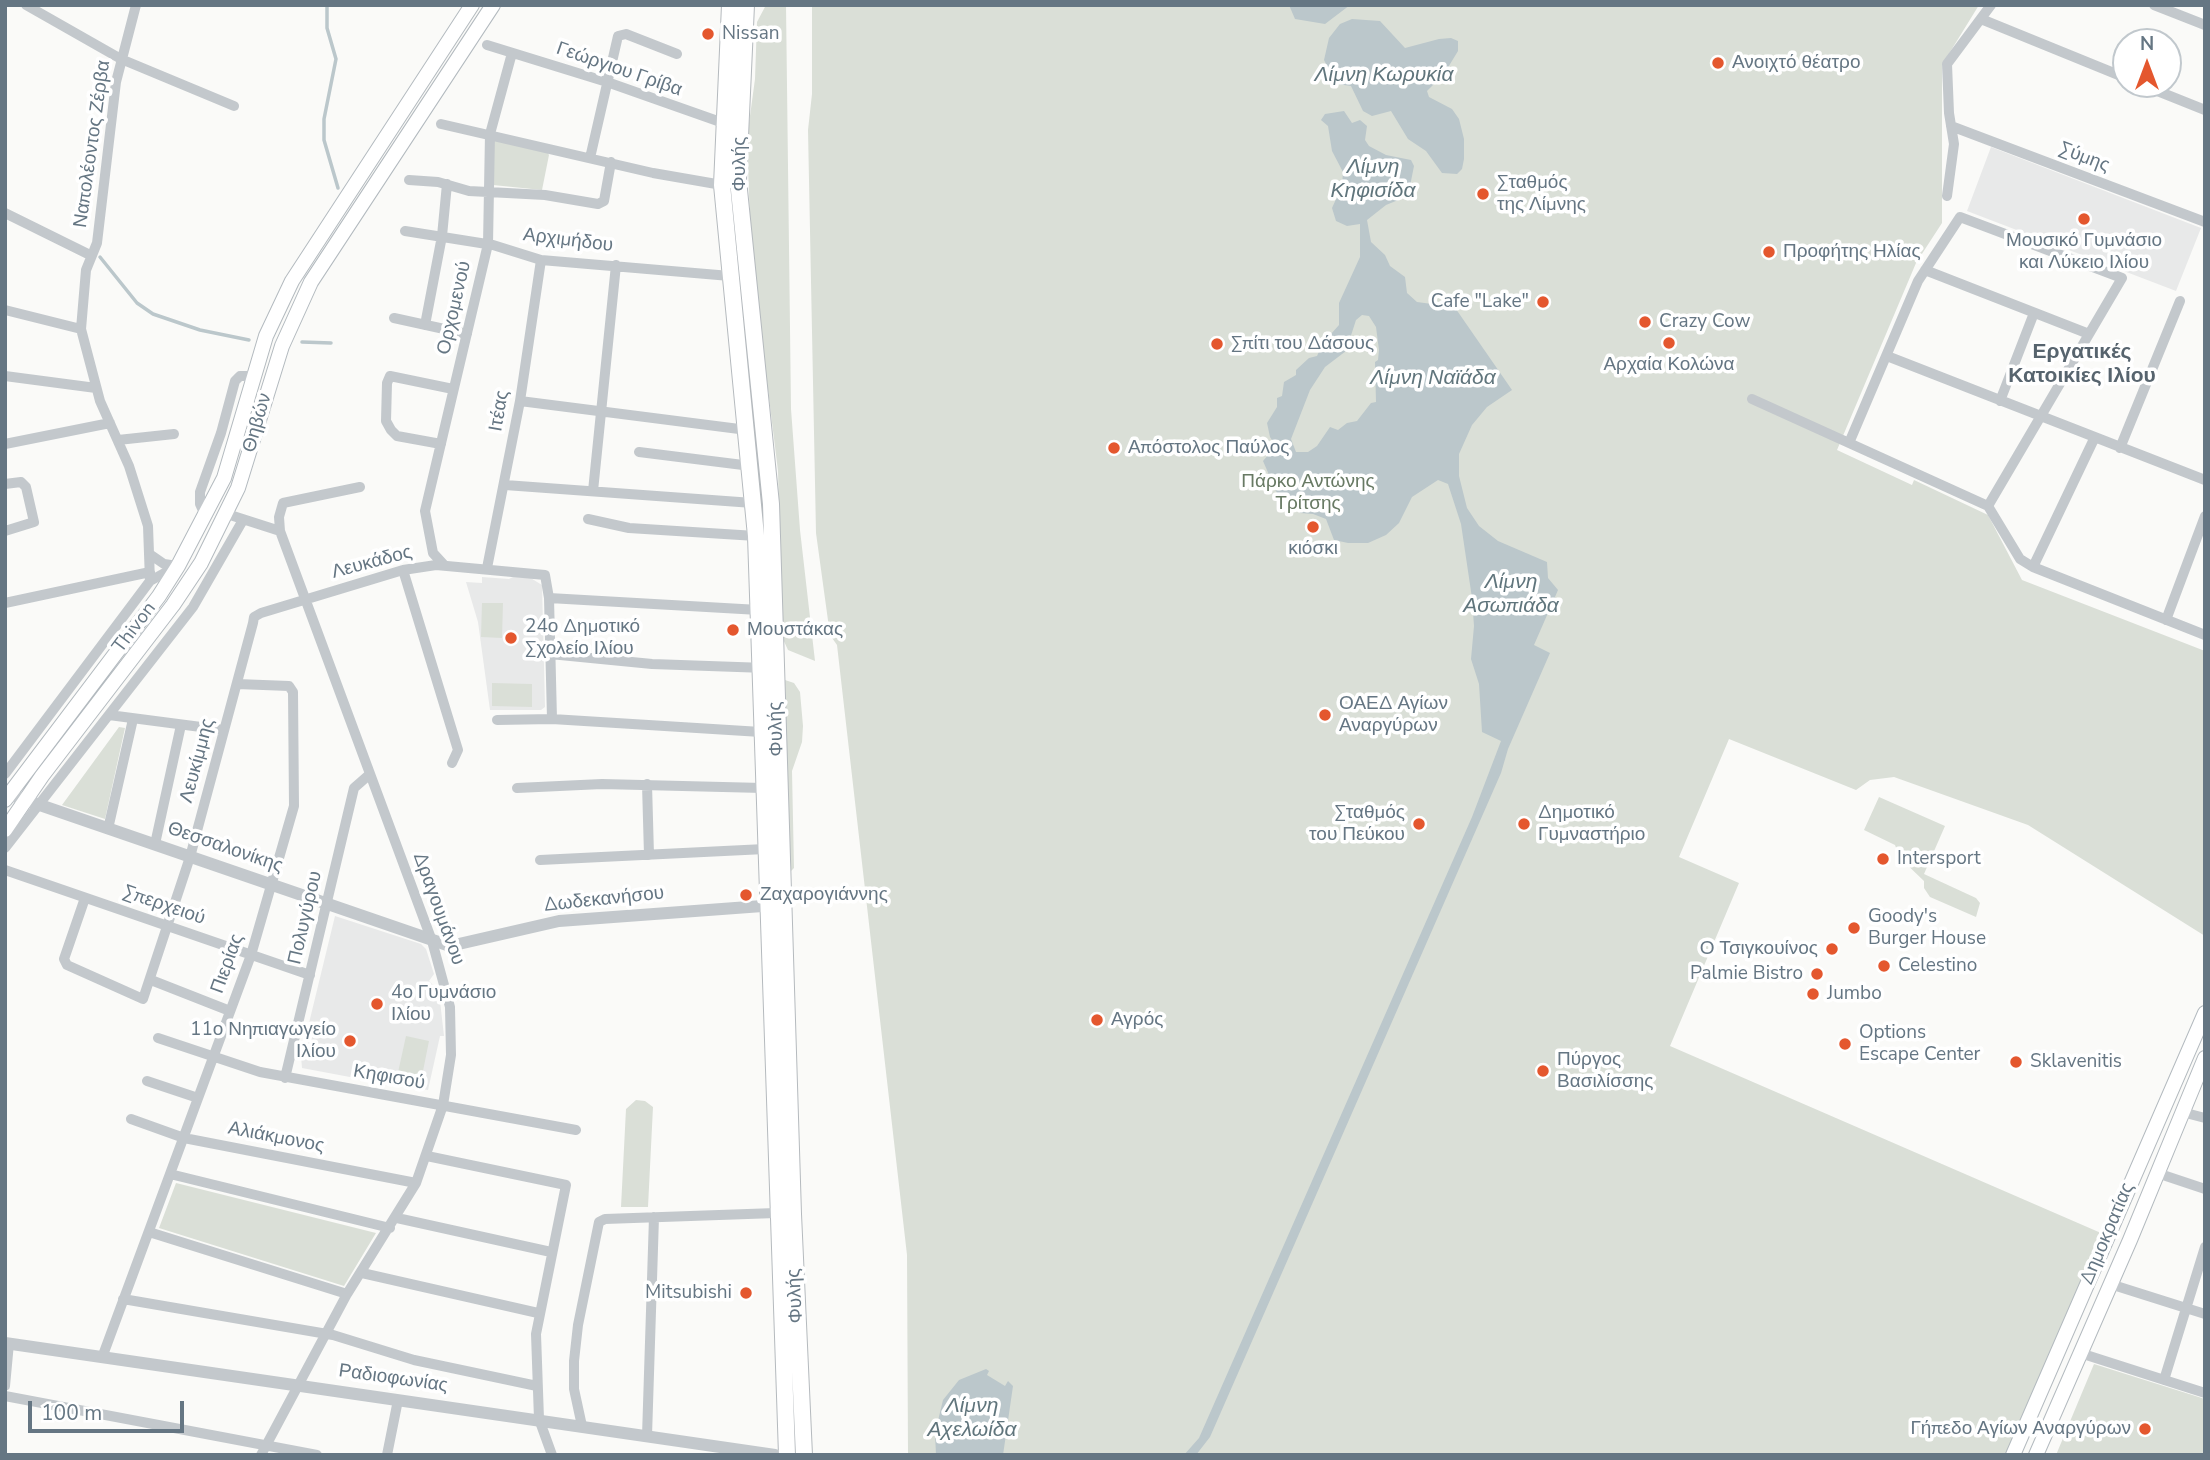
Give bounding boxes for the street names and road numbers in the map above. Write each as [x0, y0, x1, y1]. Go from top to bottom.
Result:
street label: Γεώργιου Γρίβα [553, 38, 685, 102]
street label: Ναπολέοντος Ζέρβα [70, 59, 116, 229]
street label: Φυλής [729, 137, 751, 191]
street label: Σύμης [2056, 138, 2112, 178]
street label: Αρχιμήδου [522, 224, 614, 258]
street label: Ορχομενού [433, 259, 477, 357]
street label: Ιτέας [485, 389, 515, 433]
street label: Θηβών [239, 391, 277, 455]
street label: Λευκάδος [329, 541, 415, 585]
street label: Thivon [109, 598, 161, 658]
street label: Φυλής [765, 701, 789, 757]
street label: Λευκίμμης [176, 716, 220, 806]
street label: Θεσσαλονίκης [164, 818, 286, 878]
street label: Δραγουμάνου [407, 850, 469, 968]
street label: Πολυγύρου [284, 869, 328, 967]
street label: Σπερχειού [120, 881, 208, 931]
street label: Δωδεκανήσου [543, 882, 665, 918]
street label: Πιερίας [207, 931, 249, 997]
street label: Κηφισού [351, 1060, 427, 1096]
street label: Αλιάκμονος [226, 1118, 326, 1158]
street label: Δημοκρατίας [2076, 1179, 2140, 1289]
street label: Φυλής [783, 1268, 809, 1324]
street label: Ραδιοφωνίας [337, 1360, 449, 1398]

